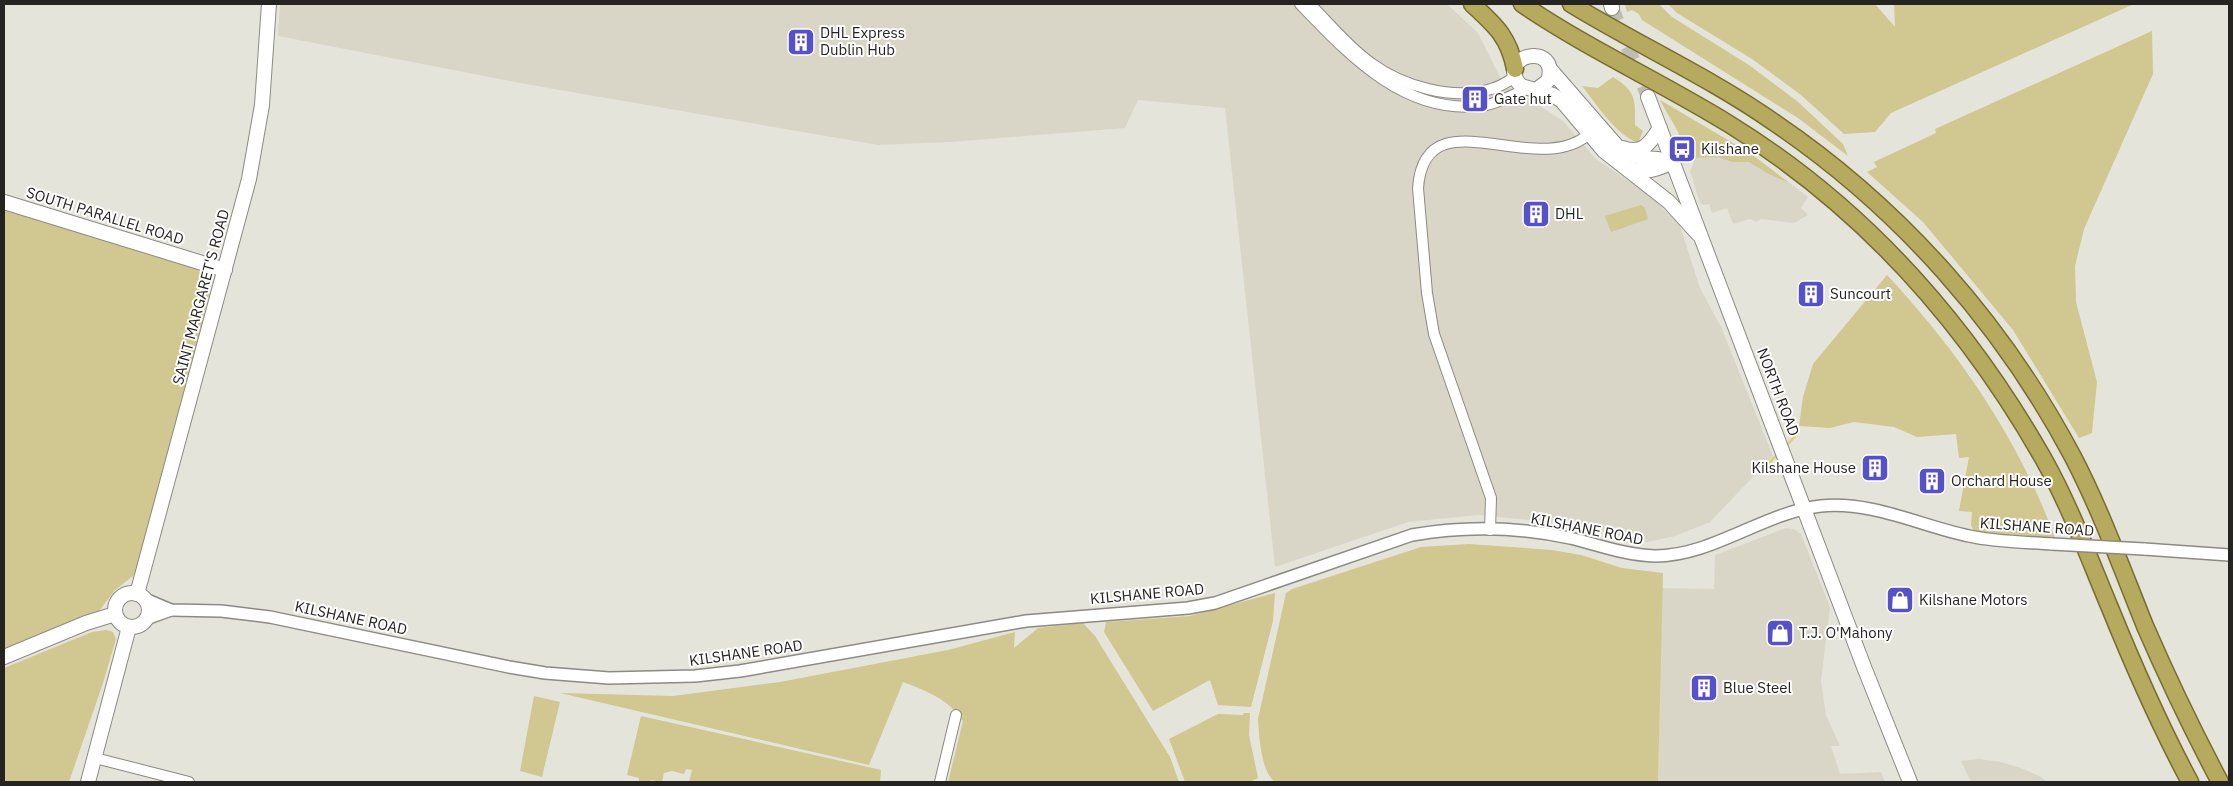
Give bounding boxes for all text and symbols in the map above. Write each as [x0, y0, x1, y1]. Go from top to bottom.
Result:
place label: DHL Express Dublin Hub [820, 23, 905, 59]
building icon: DHL Express Dublin Hub [786, 27, 816, 57]
building icon: Gate hut [1460, 84, 1490, 114]
place label: Gate hut [1494, 89, 1552, 108]
bus stop icon: Kilshane [1667, 134, 1697, 164]
place label: Kilshane [1701, 139, 1759, 158]
street label: SOUTH PARALLEL ROAD [24, 182, 186, 249]
building icon: DHL [1521, 199, 1551, 229]
place label: DHL [1555, 204, 1584, 223]
street label: SAINT MARGARET'S ROAD [168, 207, 233, 387]
building icon: Suncourt [1796, 279, 1826, 309]
place label: Suncourt [1830, 284, 1891, 303]
street label: NORTH ROAD [1753, 345, 1804, 439]
building icon: Kilshane House [1860, 453, 1890, 483]
place label: Kilshane House [1751, 458, 1856, 477]
building icon: Orchard House [1917, 466, 1947, 496]
place label: Orchard House [1951, 471, 2052, 490]
street label: KILSHANE ROAD [1529, 508, 1645, 549]
street label: KILSHANE ROAD [1979, 513, 2095, 540]
street label: KILSHANE ROAD [1089, 579, 1205, 608]
shop icon: Kilshane Motors [1885, 585, 1915, 615]
place label: Kilshane Motors [1919, 590, 2027, 609]
street label: KILSHANE ROAD [293, 596, 409, 639]
shop icon: T.J. O'Mahony [1765, 618, 1795, 648]
place label: T.J. O'Mahony [1799, 623, 1893, 642]
street label: KILSHANE ROAD [688, 635, 804, 670]
building icon: Blue Steel [1689, 673, 1719, 703]
place label: Blue Steel [1723, 678, 1792, 697]

